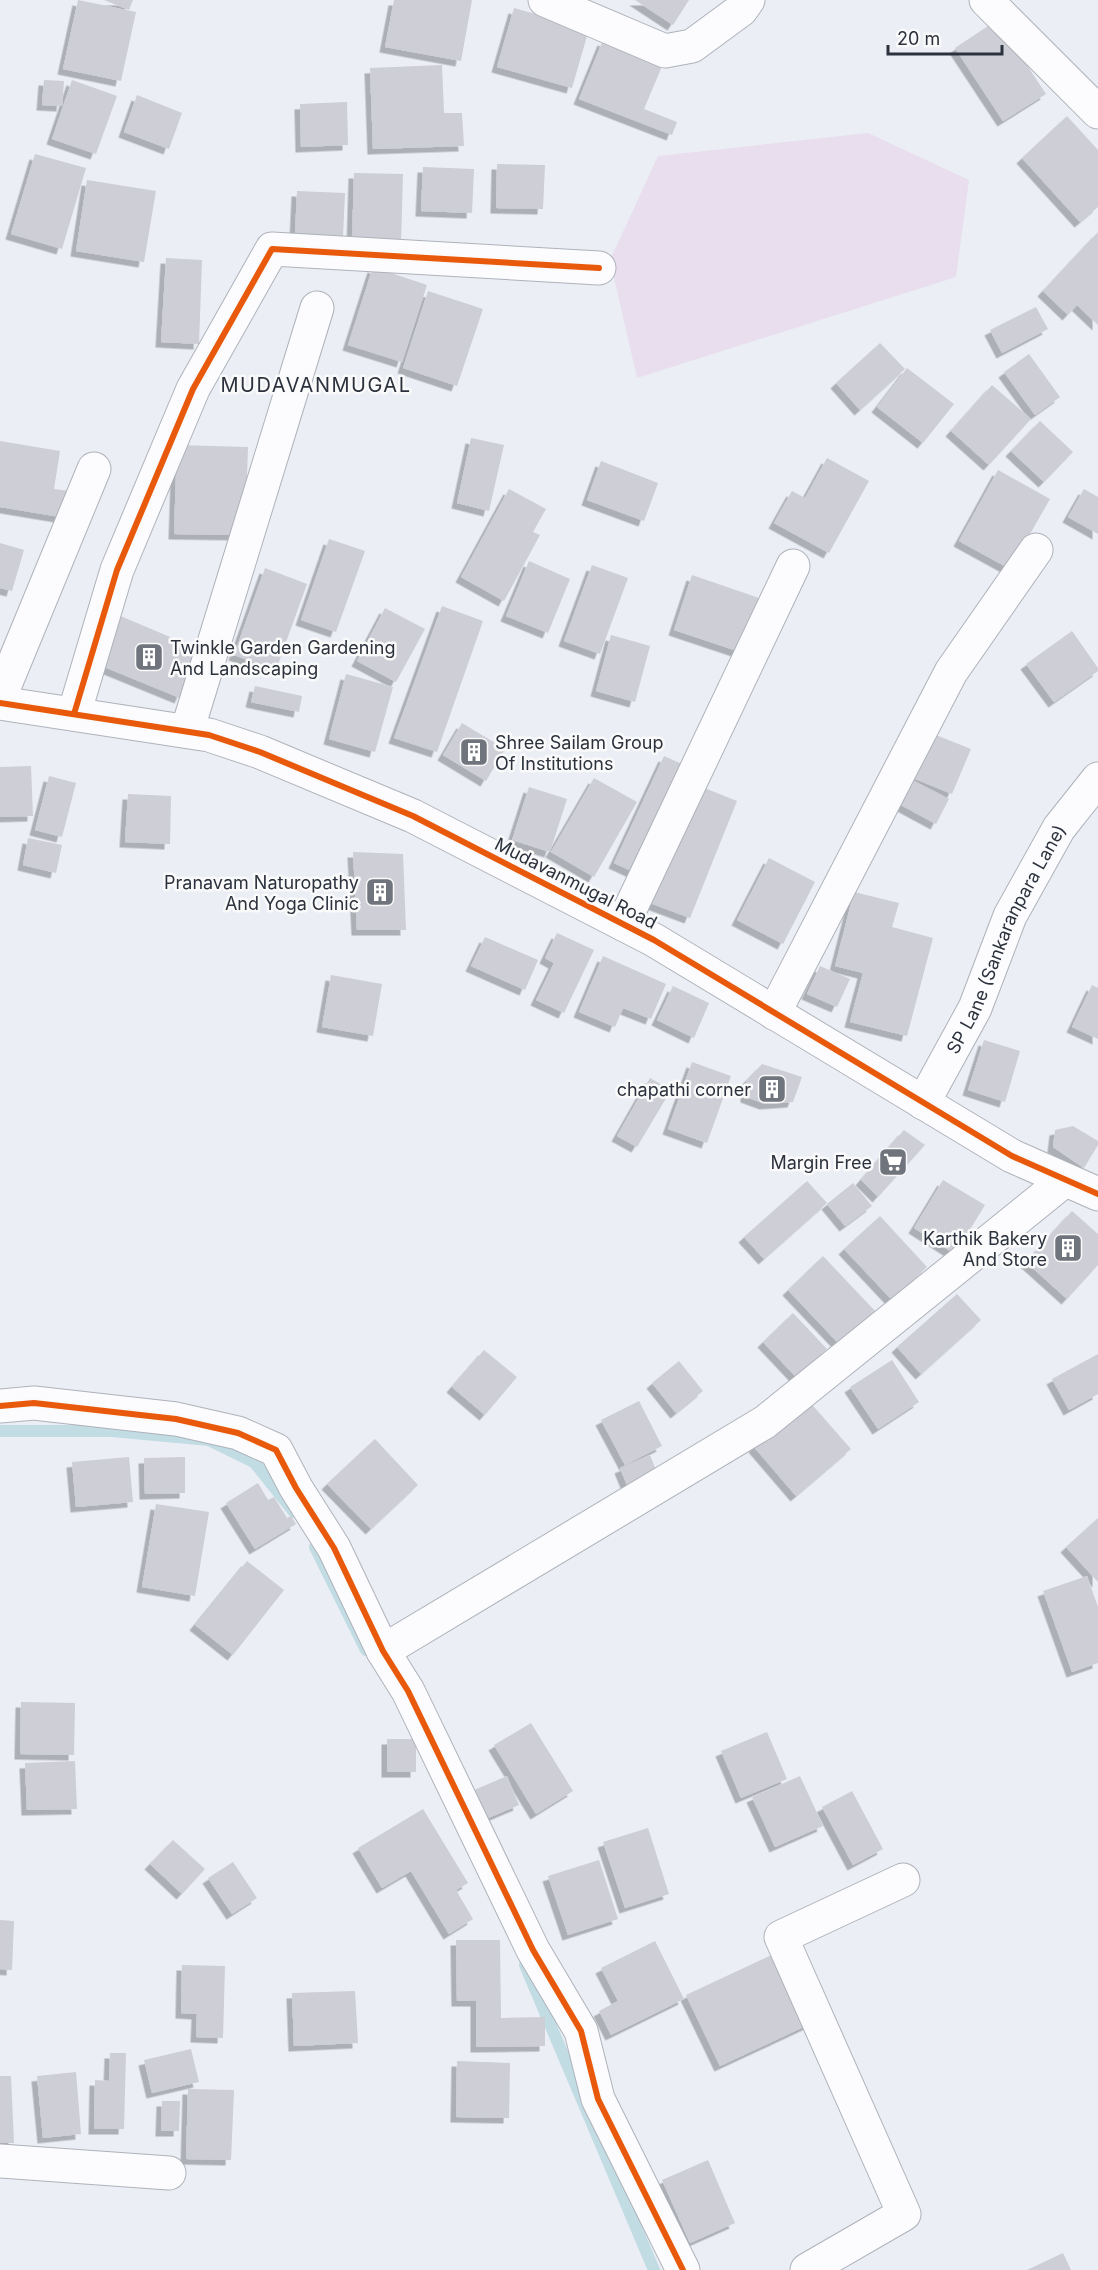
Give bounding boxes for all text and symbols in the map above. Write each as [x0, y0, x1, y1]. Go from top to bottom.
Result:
scale bar [888, 18, 1002, 56]
text: 20 m [897, 28, 940, 49]
district label: MUDAVANMUGAL [221, 373, 411, 397]
place label: Twinkle Garden Gardening And Landscaping [170, 637, 395, 679]
building icon: Twinkle Garden Gardening And Landscaping [133, 641, 165, 673]
place label: Shree Sailam Group Of Institutions [495, 732, 663, 774]
building icon: Shree Sailam Group Of Institutions [458, 736, 490, 768]
street label: SP Lane (Sankaranpara Lane) [942, 821, 1069, 1057]
street label: Mudavanmugal Road [492, 833, 660, 933]
place label: Pranavam Naturopathy And Yoga Clinic [164, 872, 359, 914]
building icon: Pranavam Naturopathy And Yoga Clinic [364, 876, 396, 908]
building icon: chapathi corner [756, 1073, 788, 1105]
place label: chapathi corner [617, 1079, 751, 1100]
supermarket icon: Margin Free [877, 1146, 909, 1178]
place label: Margin Free [770, 1152, 872, 1173]
place label: Karthik Bakery And Store [923, 1228, 1047, 1270]
building icon: Karthik Bakery And Store [1052, 1232, 1084, 1264]

